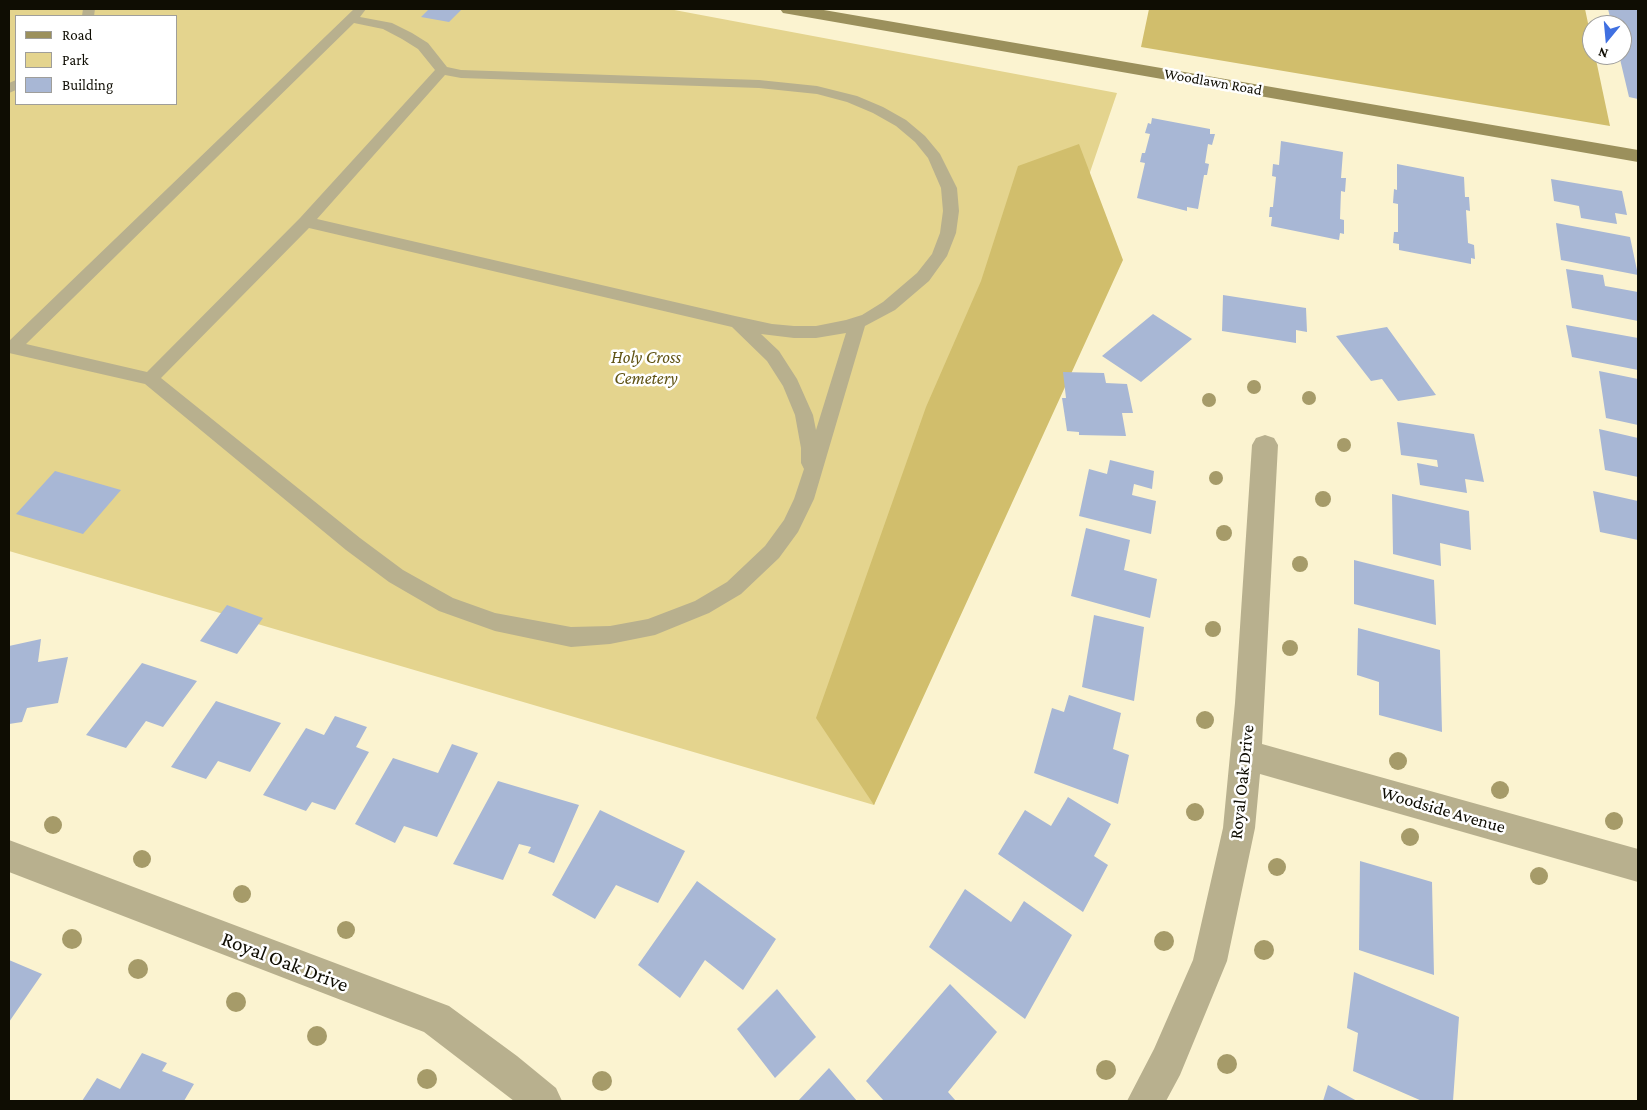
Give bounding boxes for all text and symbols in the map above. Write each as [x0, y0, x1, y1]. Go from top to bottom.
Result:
legend [15, 15, 178, 105]
north arrow [1582, 15, 1632, 65]
text: Road [62, 27, 92, 43]
text: N [1596, 44, 1610, 62]
text: Park [62, 52, 89, 68]
street label: Woodlawn Road [1163, 65, 1263, 99]
text: Building [62, 77, 113, 93]
park label: Holy Cross Cemetery [611, 346, 681, 388]
street label: Royal Oak Drive [1225, 724, 1259, 840]
street label: Woodside Avenue [1378, 782, 1508, 838]
street label: Royal Oak Drive [218, 926, 352, 998]

